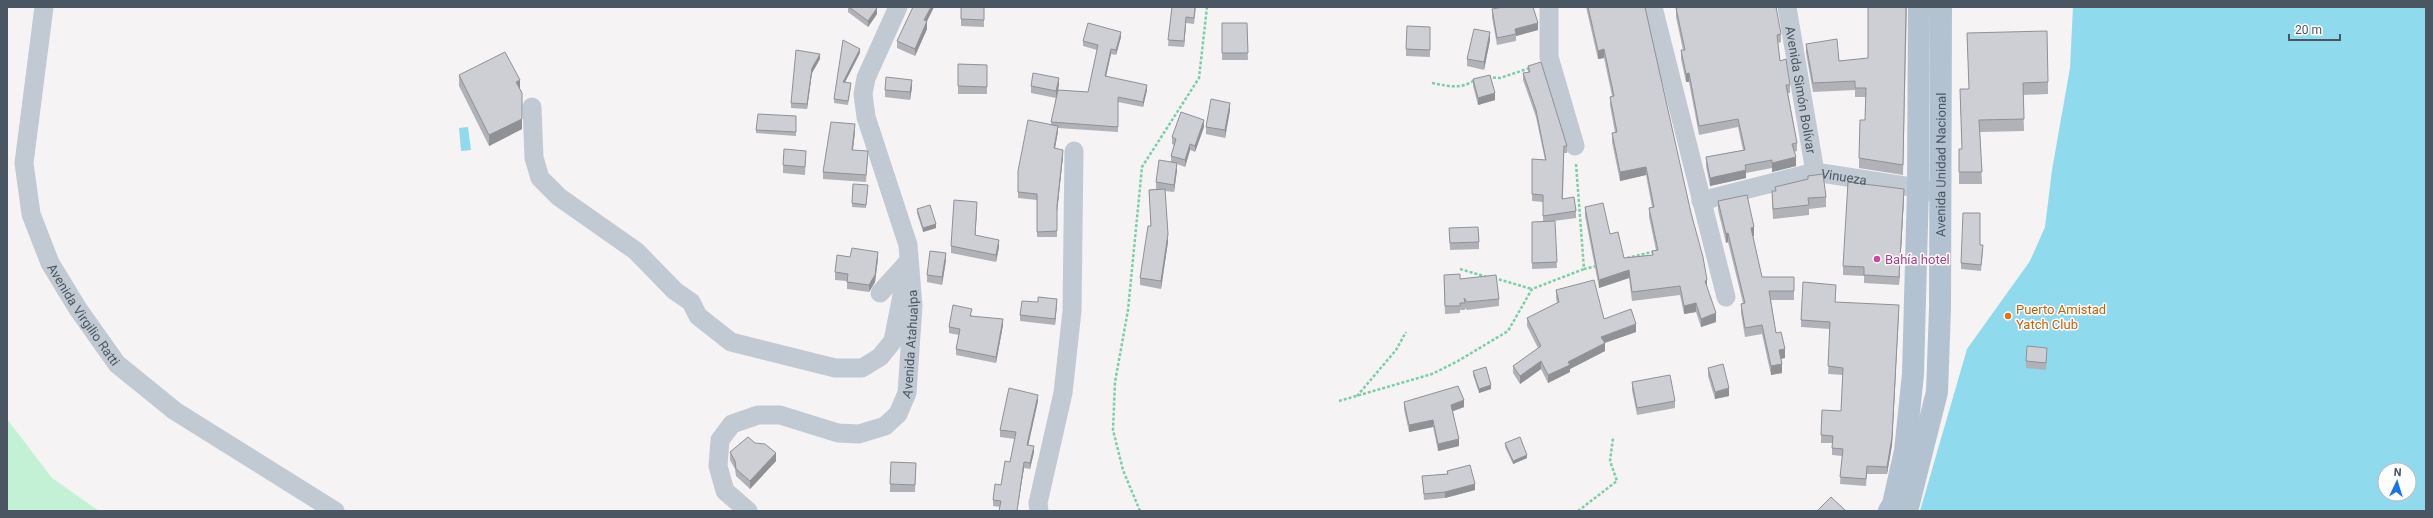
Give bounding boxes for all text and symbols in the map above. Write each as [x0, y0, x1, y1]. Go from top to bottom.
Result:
scale bar [2289, 16, 2340, 42]
text: 20 m [2295, 23, 2322, 37]
street label: Avenida Simón Bolívar [1782, 25, 1819, 155]
street label: Avenida Unidad Nacional [1933, 93, 1949, 237]
street label: Vinueza [1820, 166, 1868, 188]
place label: Bahía hotel [1885, 252, 1950, 267]
marker: Bahía hotel [1872, 254, 1882, 264]
street label: Avenida Virgilio Ratti [44, 261, 123, 369]
street label: Avenida Atahualpa [899, 289, 921, 400]
place label: Puerto Amistad Yatch Club [2016, 302, 2106, 332]
marker: Puerto Amistad Yatch Club [2003, 311, 2013, 321]
north arrow [2377, 462, 2417, 502]
text: N [2393, 466, 2402, 479]

